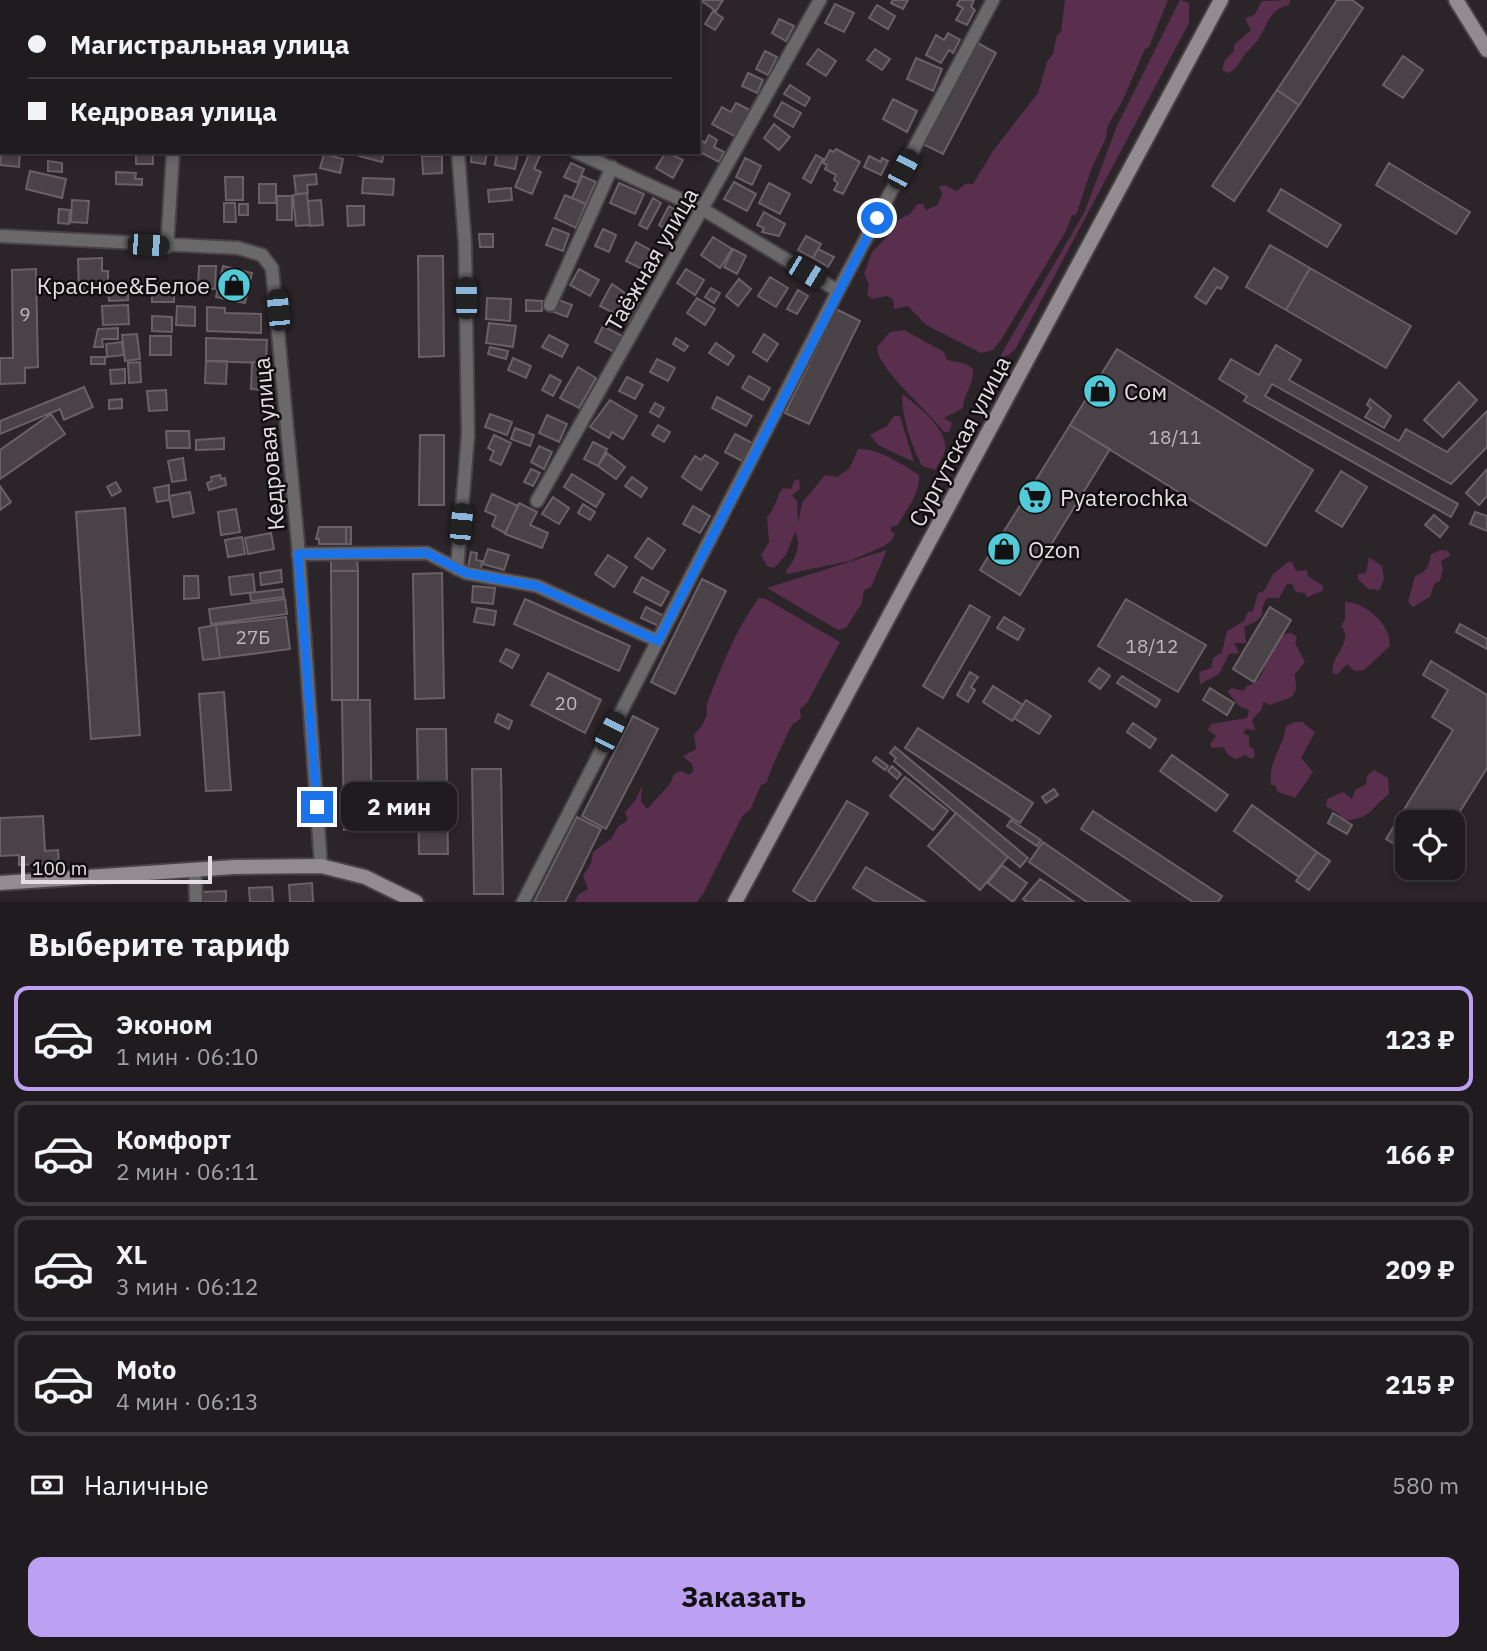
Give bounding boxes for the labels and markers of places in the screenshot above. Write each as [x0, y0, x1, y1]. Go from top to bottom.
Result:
shop icon: Красное&Белое [215, 266, 253, 304]
place label: Красное&Белое [37, 270, 210, 300]
shop icon: Сом [1081, 372, 1119, 410]
place label: Сом [1124, 376, 1167, 406]
supermarket icon: Pyaterochka [1016, 478, 1054, 516]
place label: Pyaterochka [1060, 482, 1188, 512]
shop icon: Ozon [985, 530, 1023, 568]
place label: Ozon [1028, 534, 1081, 564]

